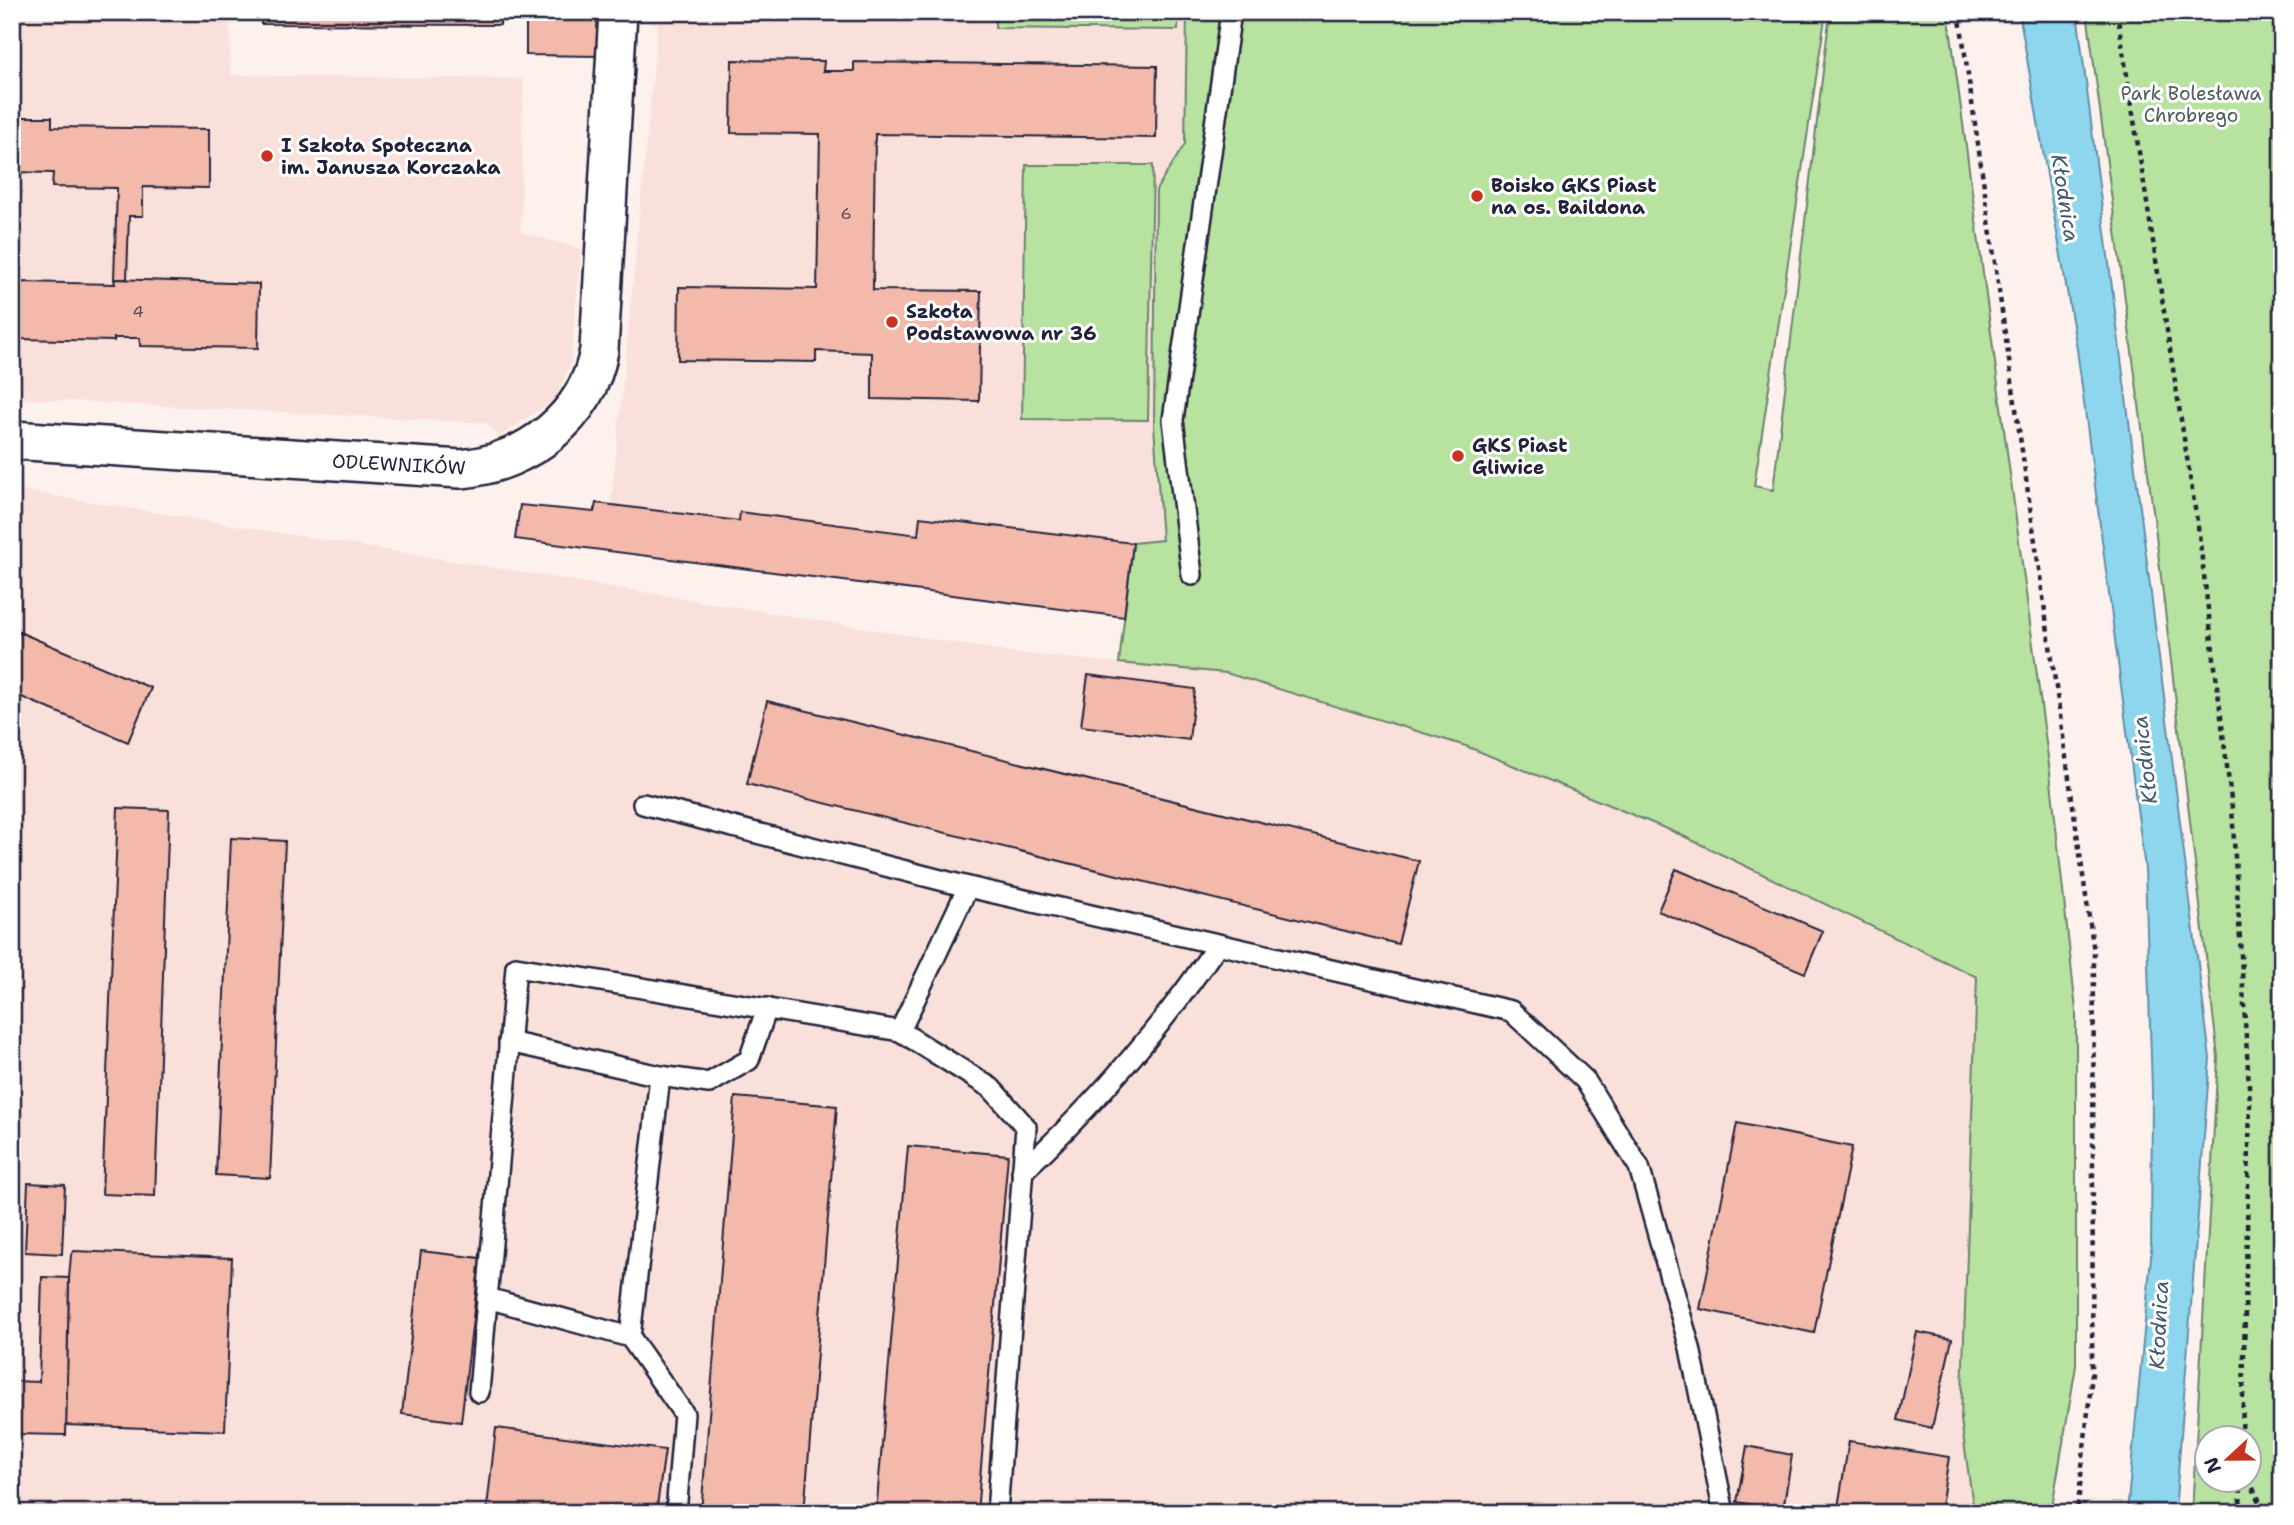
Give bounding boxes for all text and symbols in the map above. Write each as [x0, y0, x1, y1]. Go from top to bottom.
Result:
park label: Park Bolesława Chrobrego [2121, 81, 2262, 128]
place label: I Szkoła Społeczna im. Janusza Korczaka [281, 133, 501, 180]
marker: I Szkoła Społeczna im. Janusza Korczaka [259, 148, 275, 164]
water label: Kłodnica [2044, 152, 2086, 244]
place label: Boisko GKS Piast na os. Baildona [1491, 173, 1657, 220]
marker: Boisko GKS Piast na os. Baildona [1469, 188, 1485, 204]
house number: 6 [840, 203, 852, 224]
place label: Szkoła Podstawowa nr 36 [906, 299, 1096, 346]
house number: 4 [132, 301, 144, 322]
marker: Szkoła Podstawowa nr 36 [884, 314, 900, 330]
place label: GKS Piast Gliwice [1472, 433, 1567, 480]
street label: ODLEWNIKÓW [331, 448, 467, 480]
marker: GKS Piast Gliwice [1450, 448, 1466, 464]
water label: Kłodnica [2126, 714, 2164, 806]
water label: Kłodnica [2143, 1280, 2175, 1370]
north arrow [2192, 1424, 2262, 1494]
text: N [2198, 1454, 2227, 1477]

